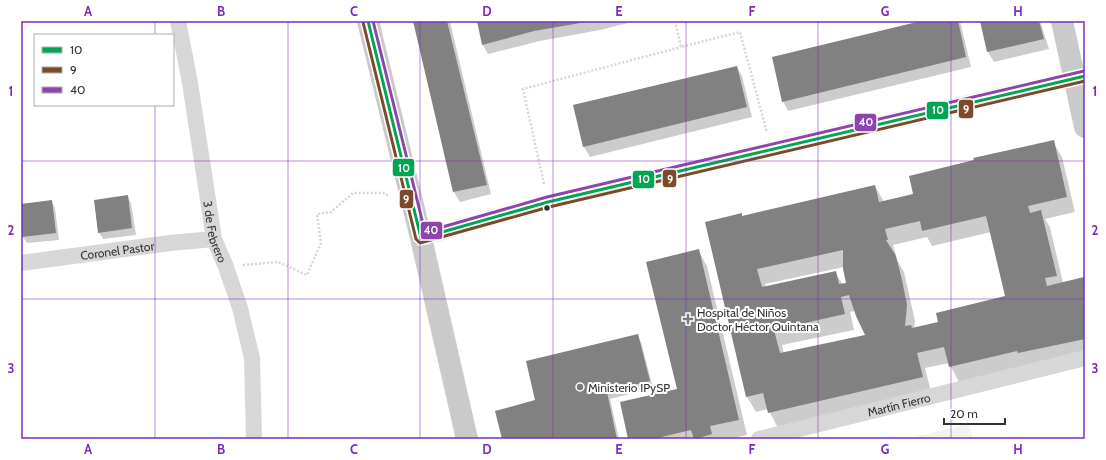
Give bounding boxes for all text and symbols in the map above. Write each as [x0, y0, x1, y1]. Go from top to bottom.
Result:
text: A [84, 3, 93, 19]
text: B [217, 3, 225, 19]
text: C [350, 3, 358, 19]
text: D [482, 3, 492, 19]
text: E [615, 3, 623, 19]
text: F [749, 3, 756, 19]
text: G [881, 3, 890, 19]
text: H [1013, 3, 1023, 19]
legend [34, 34, 174, 106]
text: 10 [70, 42, 82, 57]
text: 9 [70, 62, 77, 77]
text: 40 [70, 82, 85, 97]
text: 1 [9, 83, 13, 99]
text: 1 [1093, 83, 1097, 99]
line badge: 9 [958, 99, 974, 119]
line badge: 10 [926, 101, 949, 120]
text: 9 [963, 102, 969, 116]
text: 10 [932, 103, 944, 117]
line badge: 40 [854, 113, 877, 132]
text: 40 [859, 115, 874, 129]
line badge: 10 [392, 158, 415, 177]
text: 10 [398, 161, 410, 175]
line badge: 9 [662, 169, 677, 188]
line badge: 10 [632, 170, 655, 189]
text: 10 [638, 172, 650, 186]
text: 9 [667, 172, 673, 186]
line badge: 9 [399, 189, 414, 209]
text: 9 [403, 192, 409, 206]
street label: 3 de Febrero [201, 200, 231, 265]
unlabelled marker [542, 203, 552, 213]
line badge: 40 [420, 221, 443, 240]
text: 2 [8, 222, 15, 238]
text: 2 [1092, 222, 1099, 238]
text: 40 [424, 223, 439, 237]
street label: Coronel Pastor [79, 238, 155, 262]
place label: Hospital de Niños Doctor Héctor Quintana [697, 305, 819, 334]
marker: Hospital de Niños Doctor Héctor Quintana [682, 313, 694, 325]
text: 3 [7, 360, 15, 376]
text: 3 [1091, 360, 1099, 376]
place label: Ministerio IPySP [588, 380, 670, 395]
marker: Ministerio IPySP [575, 382, 585, 392]
street label: Martín Fierro [866, 389, 932, 419]
scale bar [944, 400, 1005, 426]
text: 20 m [950, 406, 978, 421]
text: A [84, 441, 93, 457]
text: B [217, 441, 225, 457]
text: C [350, 441, 358, 457]
text: D [482, 441, 492, 457]
text: E [615, 441, 623, 457]
text: F [749, 441, 756, 457]
text: G [881, 441, 890, 457]
text: H [1013, 441, 1023, 457]

